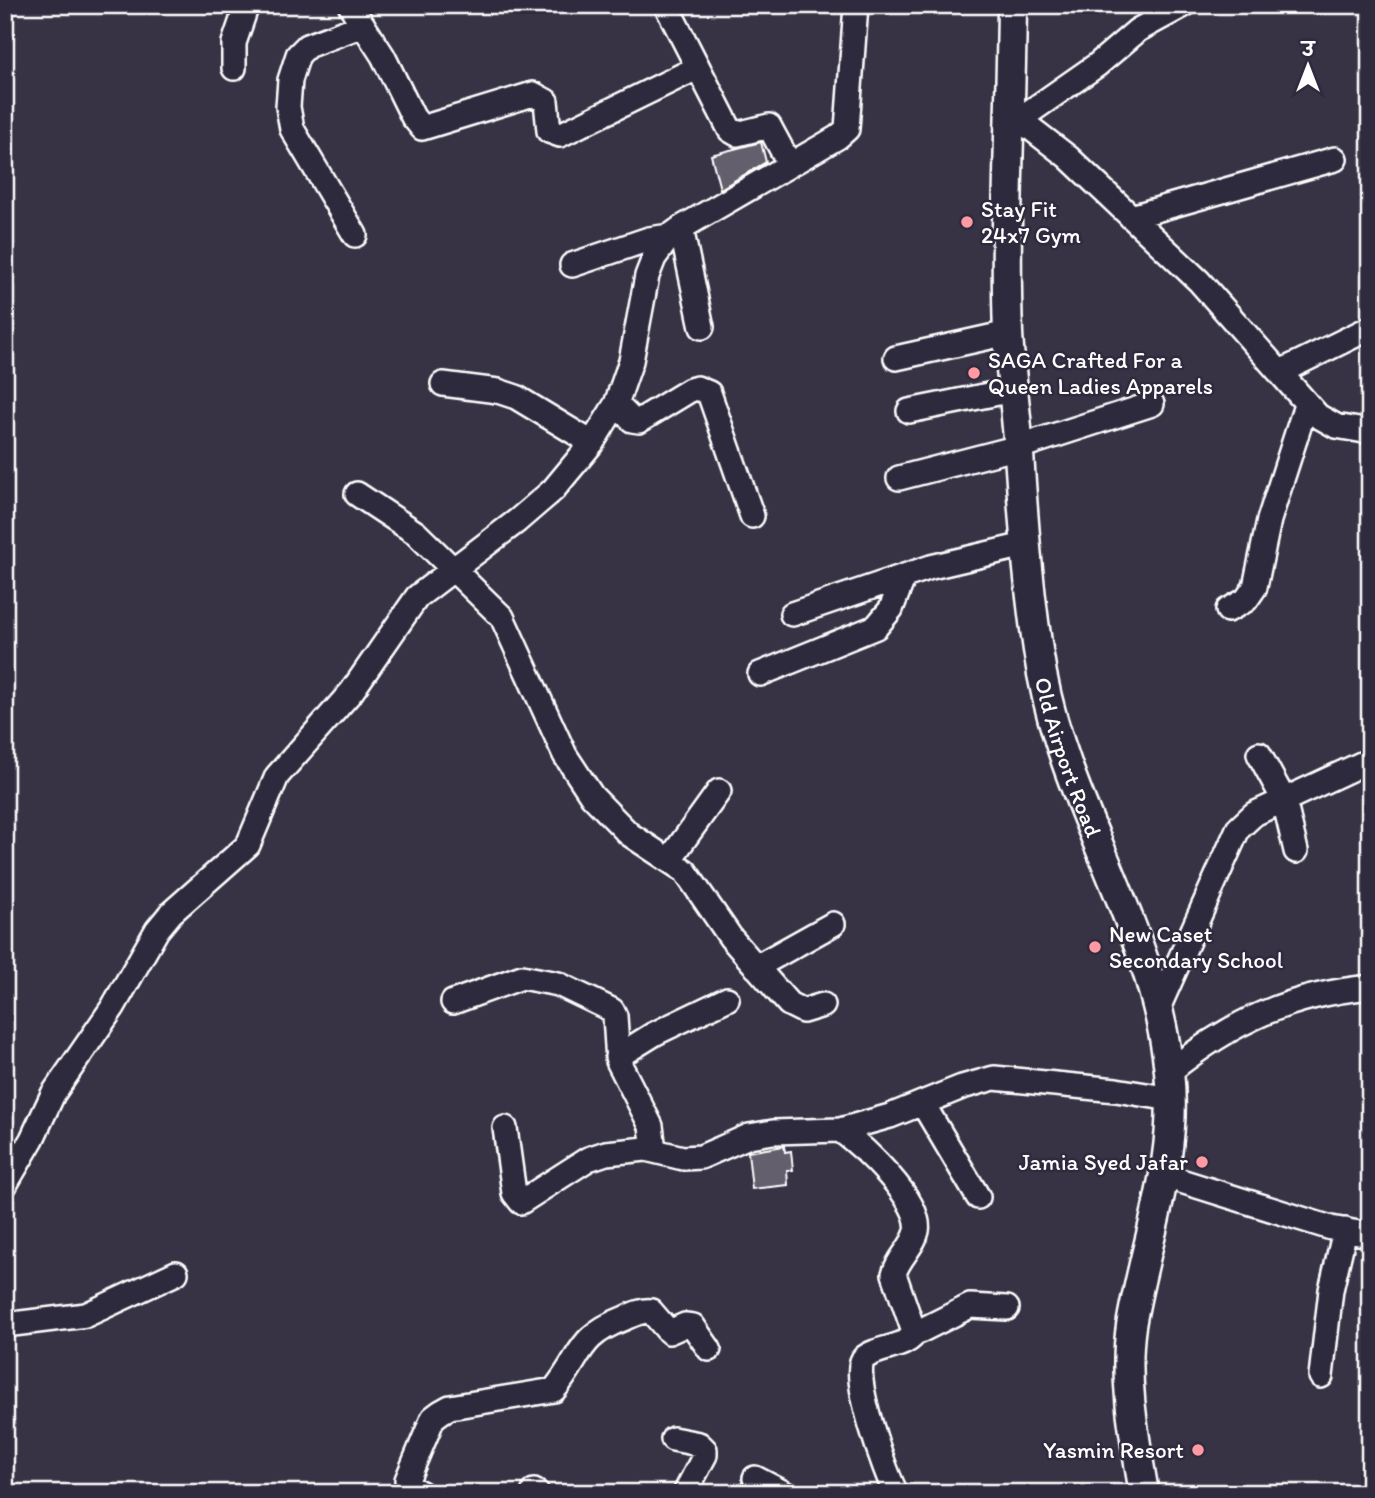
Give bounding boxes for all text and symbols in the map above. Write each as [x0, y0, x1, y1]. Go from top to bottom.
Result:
north arrow [1274, 32, 1344, 102]
text: उ [1300, 38, 1317, 61]
place label: Stay Fit 24x7 Gym [981, 195, 1081, 249]
marker: Stay Fit 24x7 Gym [959, 214, 975, 230]
place label: SAGA Crafted For a Queen Ladies Apparels [988, 346, 1213, 400]
marker: SAGA Crafted For a Queen Ladies Apparels [966, 365, 982, 381]
street label: Old Airport Road [1029, 675, 1108, 842]
place label: New Caset Secondary School [1109, 920, 1284, 974]
marker: New Caset Secondary School [1087, 939, 1103, 955]
place label: Jamia Syed Jafar [1019, 1148, 1188, 1176]
marker: Jamia Syed Jafar [1194, 1154, 1210, 1170]
place label: Yasmin Resort [1043, 1436, 1184, 1464]
marker: Yasmin Resort [1190, 1442, 1206, 1458]

